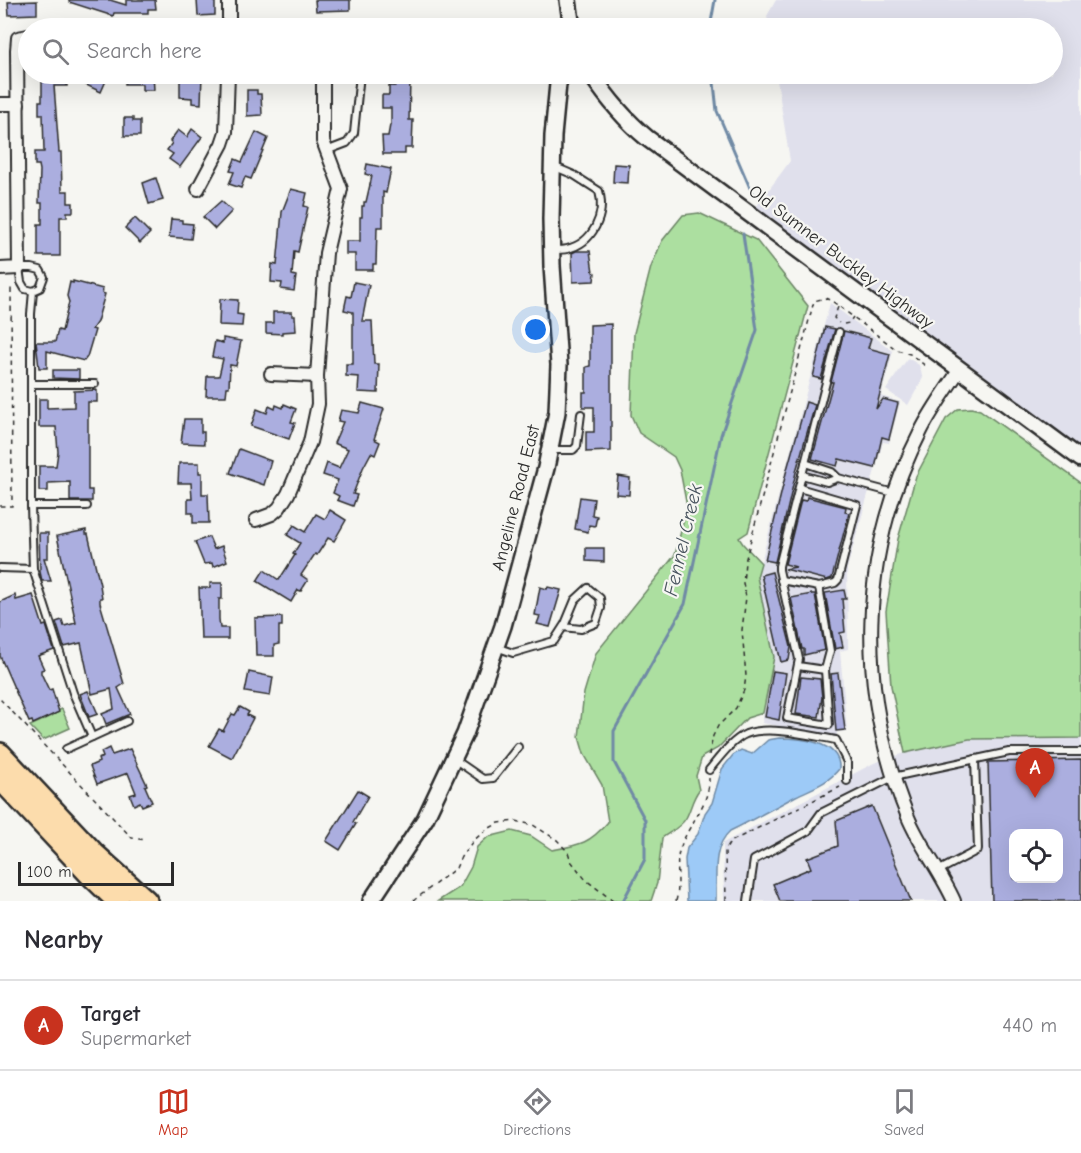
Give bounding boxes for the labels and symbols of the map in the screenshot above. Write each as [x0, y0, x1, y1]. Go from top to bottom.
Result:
street label: Old Sumner Buckley Highway [744, 181, 938, 334]
your location [521, 315, 550, 344]
street label: Angeline Road East [488, 422, 544, 573]
water label: Fennel Creek [659, 481, 707, 598]
pin: A [1016, 748, 1054, 798]
scale bar [18, 859, 174, 886]

